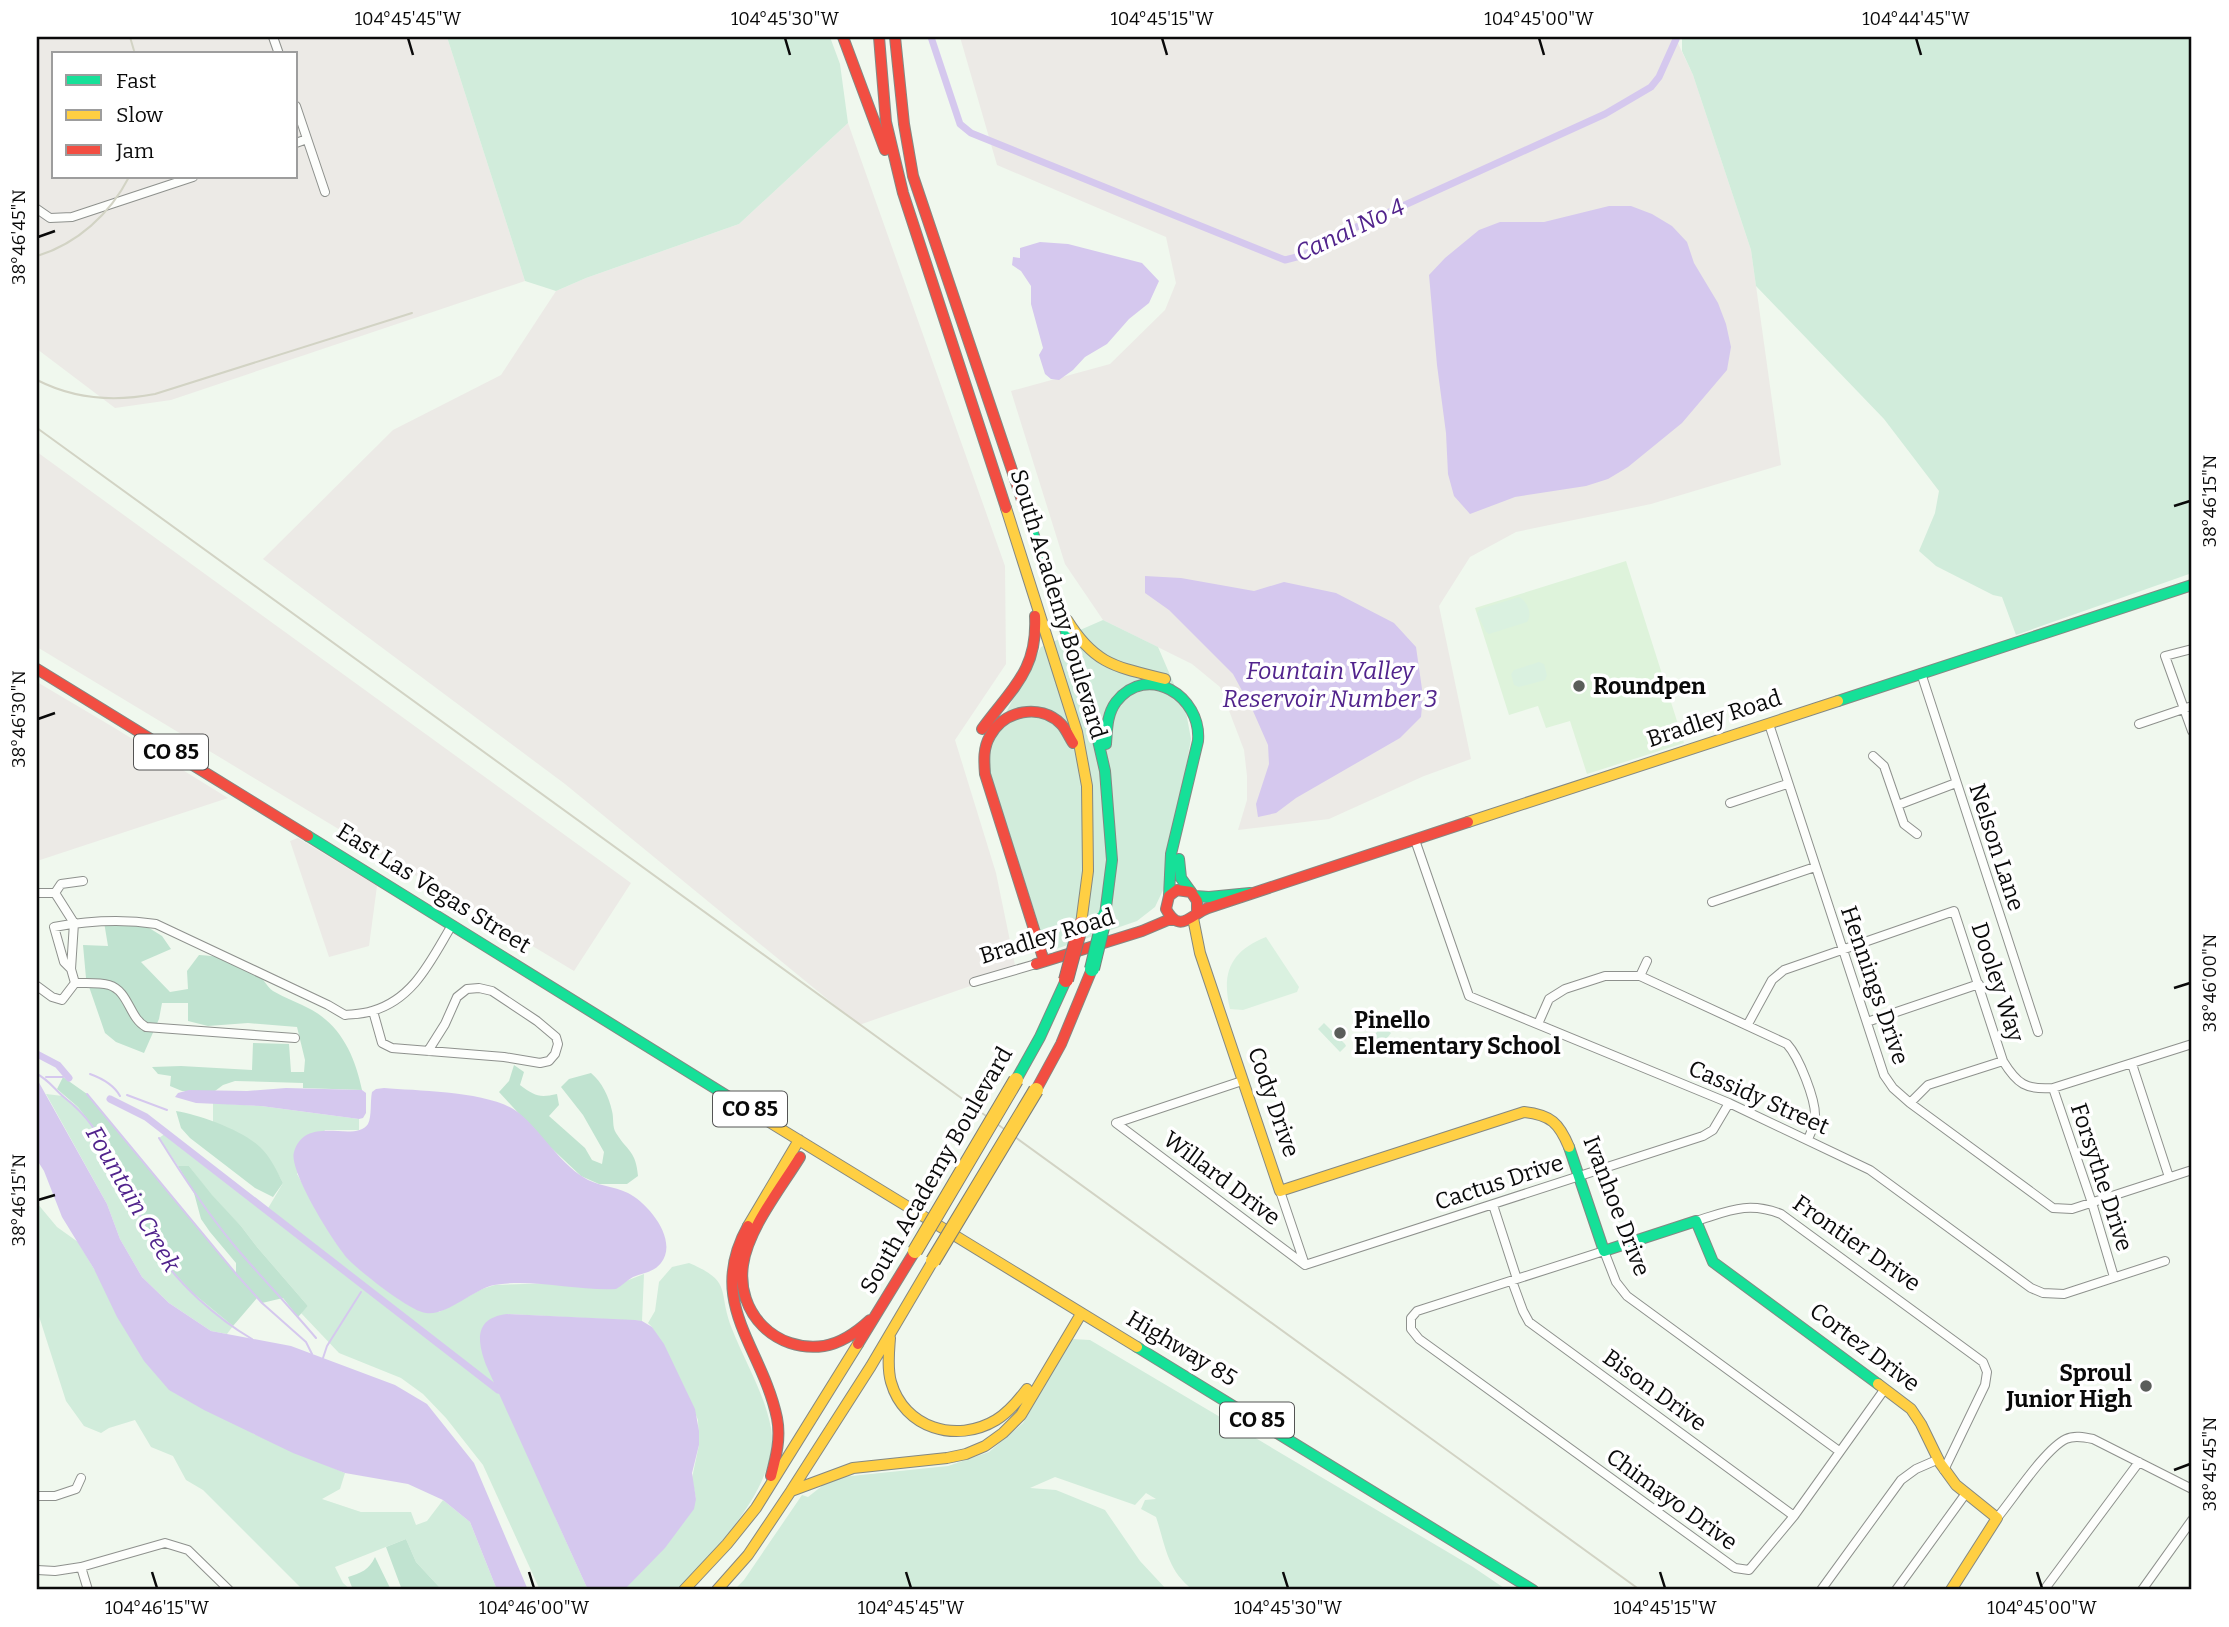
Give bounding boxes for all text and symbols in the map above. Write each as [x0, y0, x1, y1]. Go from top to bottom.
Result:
text: 104°45'45"W [355, 8, 462, 30]
text: 104°45'30"W [731, 8, 840, 30]
text: 104°45'15"W [1110, 8, 1214, 30]
text: 104°45'00"W [1484, 8, 1594, 30]
text: 104°44'45"W [1862, 8, 1970, 30]
legend [52, 52, 298, 178]
text: Fast [116, 68, 157, 94]
text: Slow [116, 102, 163, 128]
text: Jam [115, 138, 154, 164]
text: 38°46'45"N [8, 189, 30, 285]
water label: Canal No 4 [1291, 193, 1409, 267]
text: 38°46'15"N [2199, 455, 2221, 547]
street label: South Academy Boulevard [1005, 466, 1113, 742]
water label: Fountain Valley Reservoir Number 3 [1223, 657, 1437, 713]
text: 38°46'30"N [8, 670, 30, 768]
place label: Roundpen [1593, 672, 1706, 700]
marker: Roundpen [1571, 678, 1587, 694]
street label: Bradley Road [1643, 683, 1785, 753]
road number: CO 85 [134, 734, 208, 770]
street label: Nelson Lane [1963, 780, 2031, 914]
street label: East Las Vegas Street [332, 817, 536, 959]
street label: Bradley Road [976, 902, 1118, 970]
street label: Hennings Drive [1835, 902, 1915, 1068]
street label: Dooley Way [1966, 919, 2031, 1046]
text: 38°46'00"N [2199, 934, 2221, 1032]
place label: Pinello Elementary School [1354, 1006, 1561, 1060]
marker: Pinello Elementary School [1332, 1025, 1348, 1041]
street label: South Academy Boulevard [854, 1041, 1018, 1298]
street label: Cody Drive [1242, 1043, 1306, 1161]
street label: Cassidy Street [1684, 1054, 1834, 1140]
road number: CO 85 [713, 1092, 787, 1126]
street label: Forsythe Drive [2065, 1099, 2139, 1255]
water label: Fountain Creek [80, 1121, 186, 1278]
street label: Willard Drive [1158, 1125, 1286, 1231]
street label: Ivanhoe Drive [1577, 1132, 1657, 1280]
street label: Cactus Drive [1431, 1148, 1567, 1216]
text: 38°46'15"N [8, 1154, 30, 1246]
street label: Frontier Drive [1788, 1189, 1926, 1297]
street label: Cortez Drive [1804, 1297, 1926, 1397]
street label: Highway 85 [1122, 1304, 1242, 1392]
street label: Bison Drive [1598, 1343, 1712, 1437]
place label: Sproul Junior High [2004, 1359, 2132, 1413]
marker: Sproul Junior High [2138, 1378, 2154, 1394]
road number: CO 85 [1220, 1402, 1294, 1438]
text: 38°45'45"N [2199, 1417, 2221, 1511]
street label: Chimayo Drive [1601, 1442, 1743, 1556]
text: 104°46'15"W [105, 1597, 210, 1619]
text: 104°46'00"W [479, 1597, 590, 1619]
text: 104°45'45"W [858, 1597, 965, 1619]
text: 104°45'30"W [1234, 1597, 1343, 1619]
text: 104°45'15"W [1613, 1597, 1717, 1619]
text: 104°45'00"W [1987, 1597, 2097, 1619]

